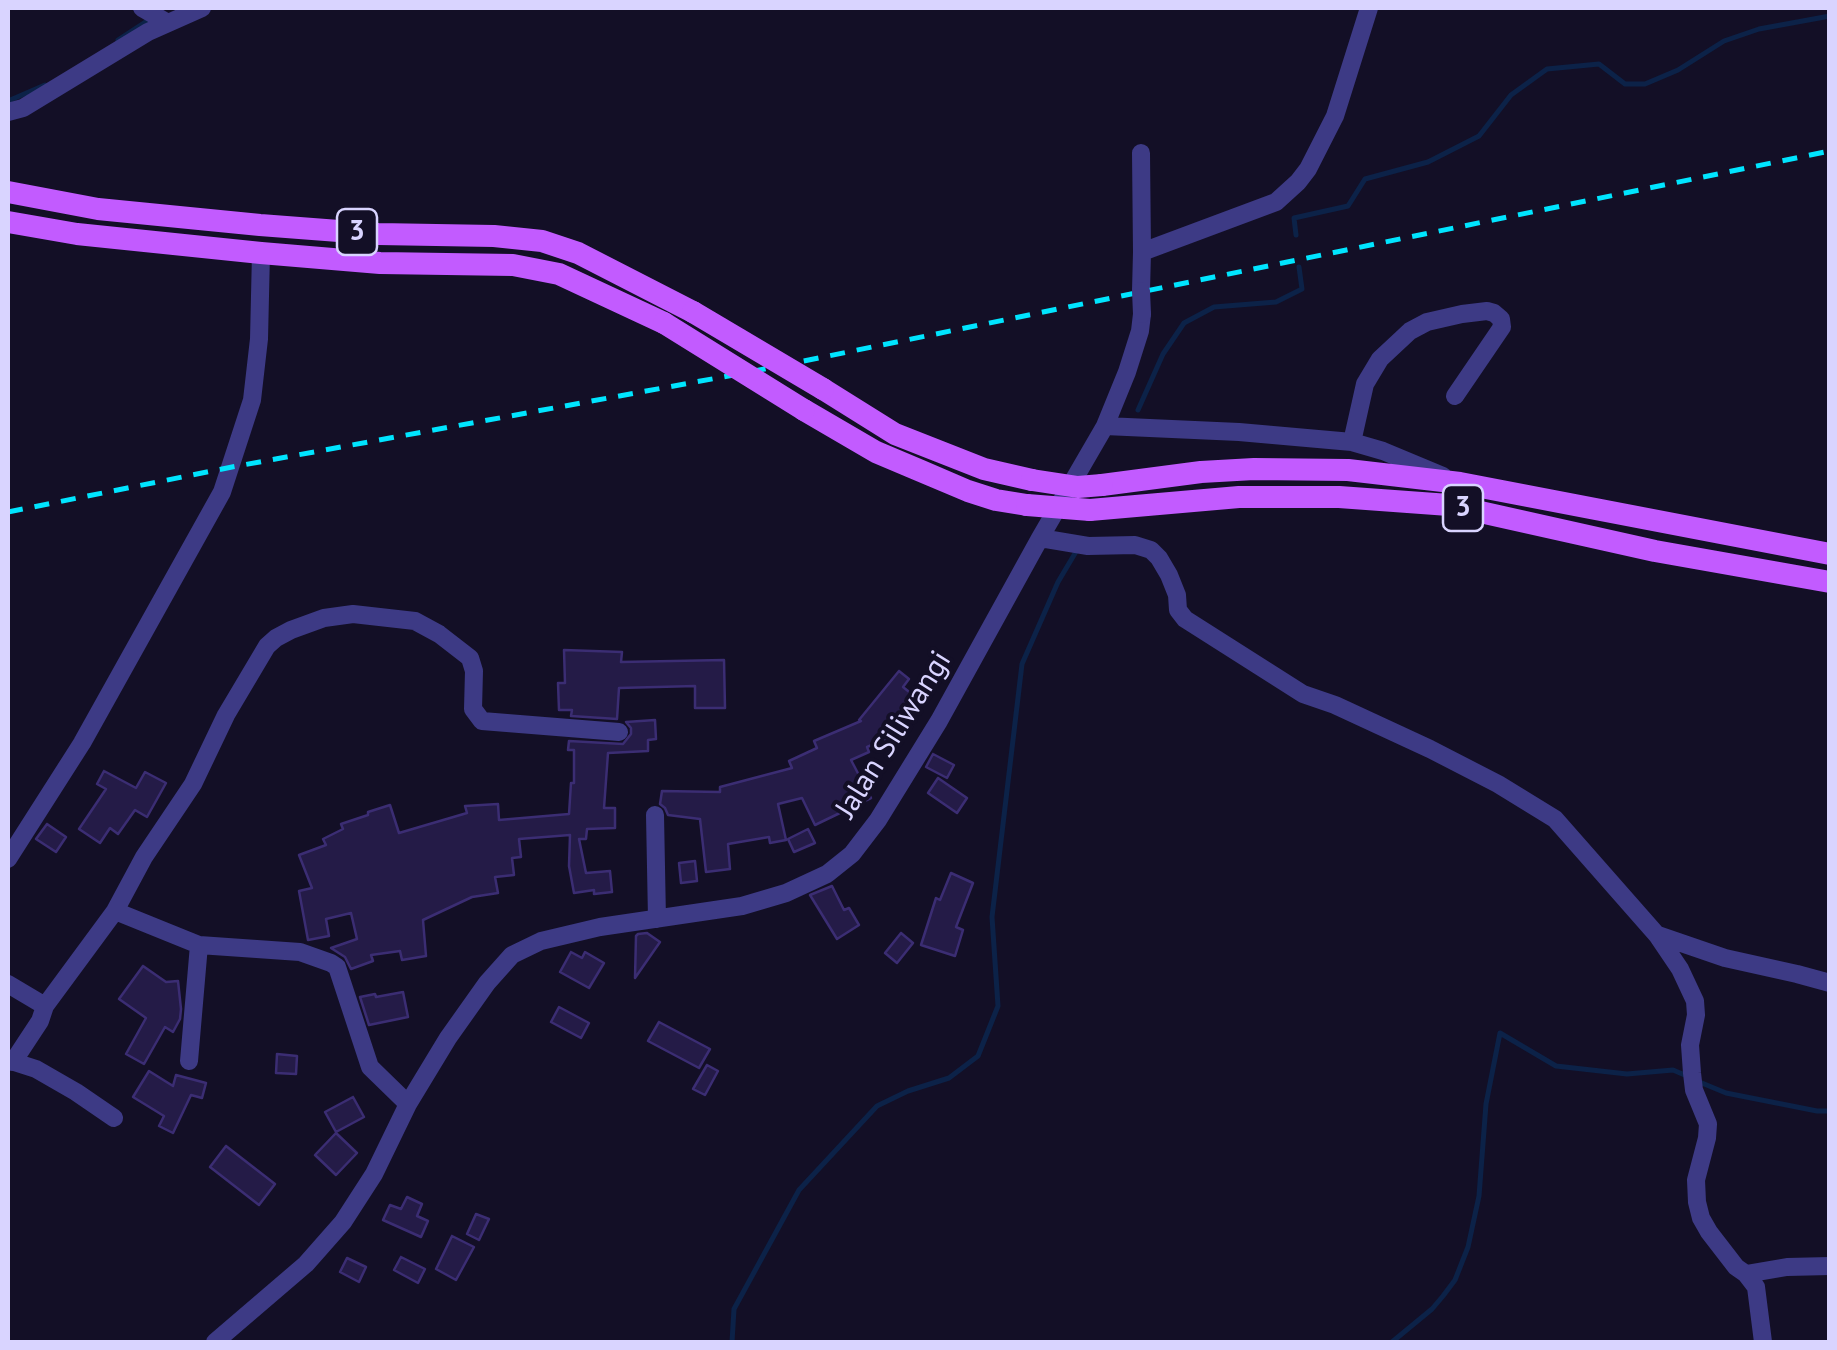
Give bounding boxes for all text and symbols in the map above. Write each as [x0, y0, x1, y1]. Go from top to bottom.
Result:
road number: 3 [337, 209, 377, 255]
road number: 3 [1443, 485, 1483, 531]
street label: Jalan Siliwangi [828, 645, 960, 825]

